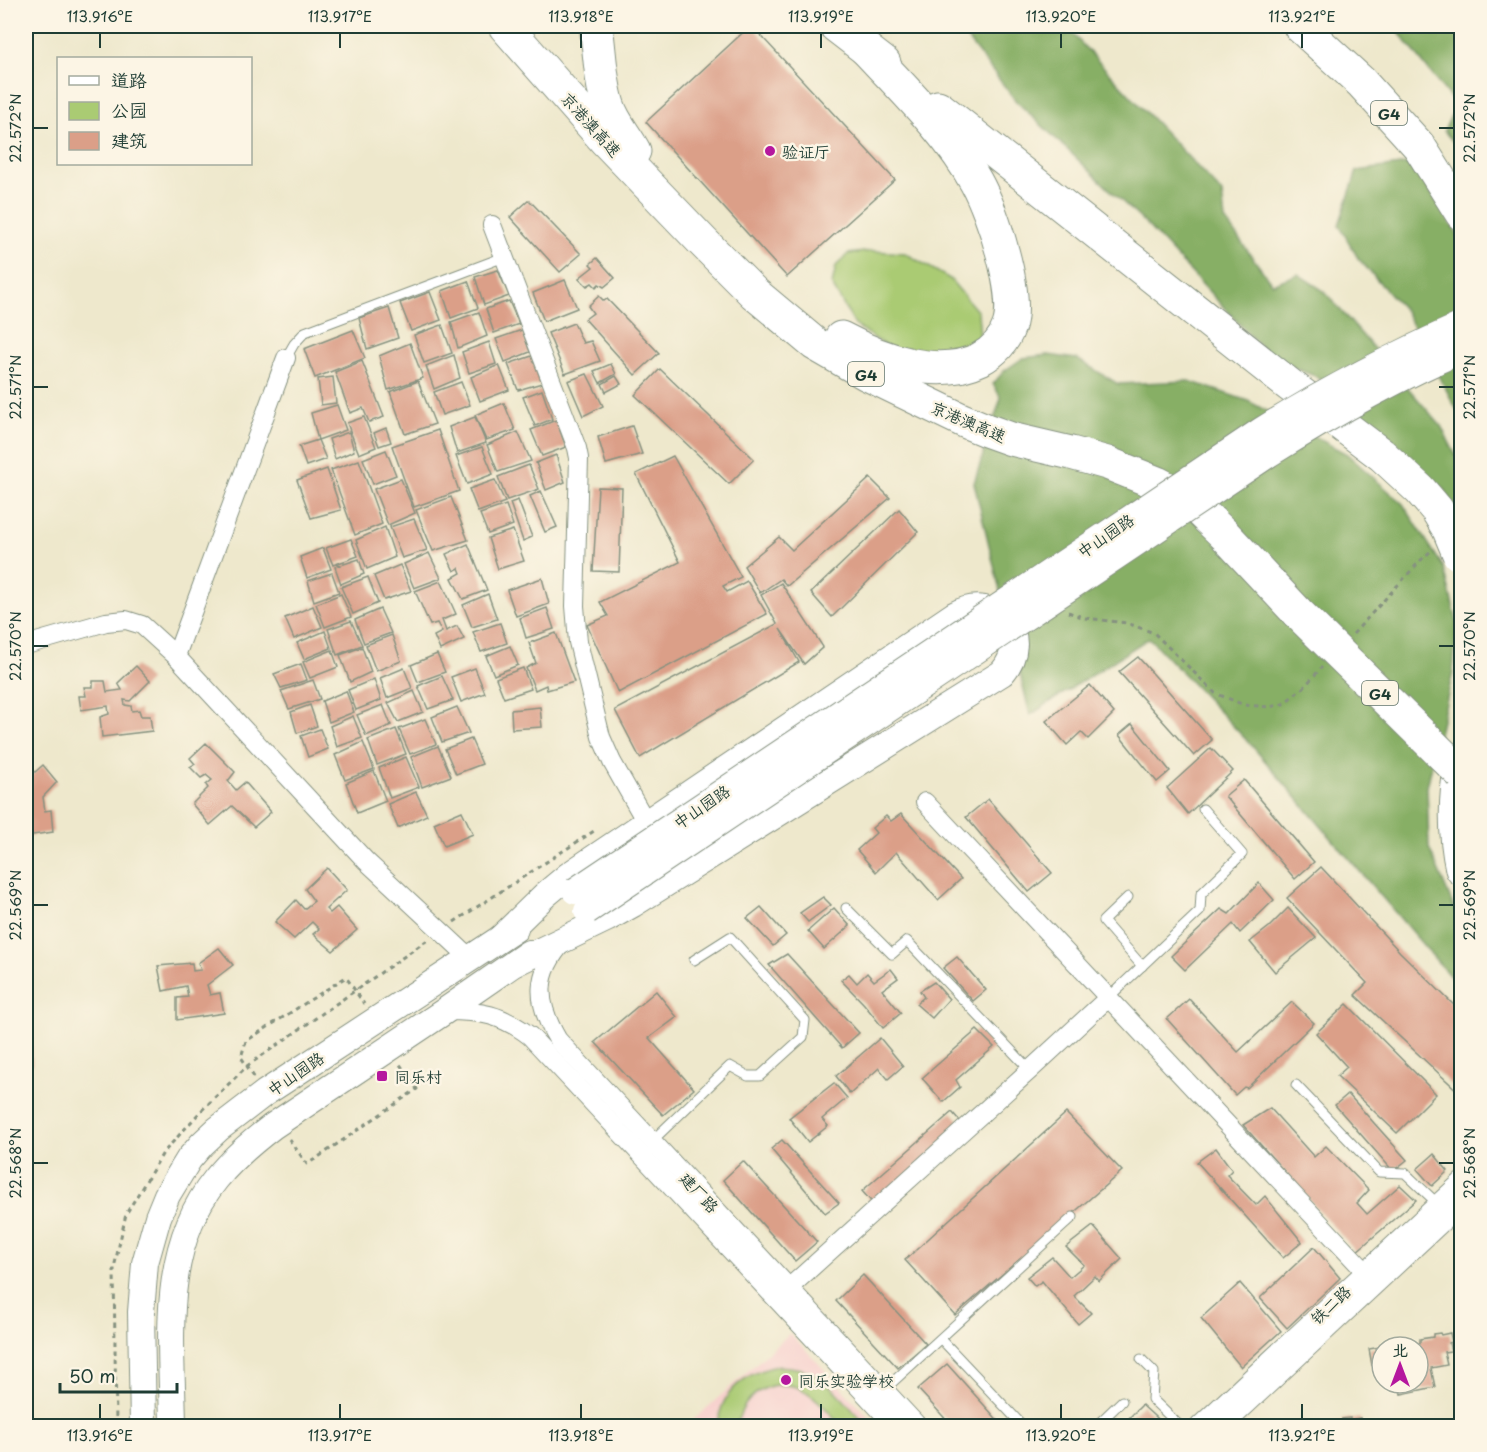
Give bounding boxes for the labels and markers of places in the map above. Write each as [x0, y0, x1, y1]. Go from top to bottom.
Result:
place label: 验证厅 [782, 139, 830, 163]
marker: 验证厅 [763, 144, 777, 158]
place label: 同乐村 [394, 1064, 442, 1088]
marker: 同乐村 [375, 1069, 389, 1083]
place label: 同乐实验学校 [798, 1368, 894, 1392]
marker: 同乐实验学校 [779, 1373, 793, 1387]

